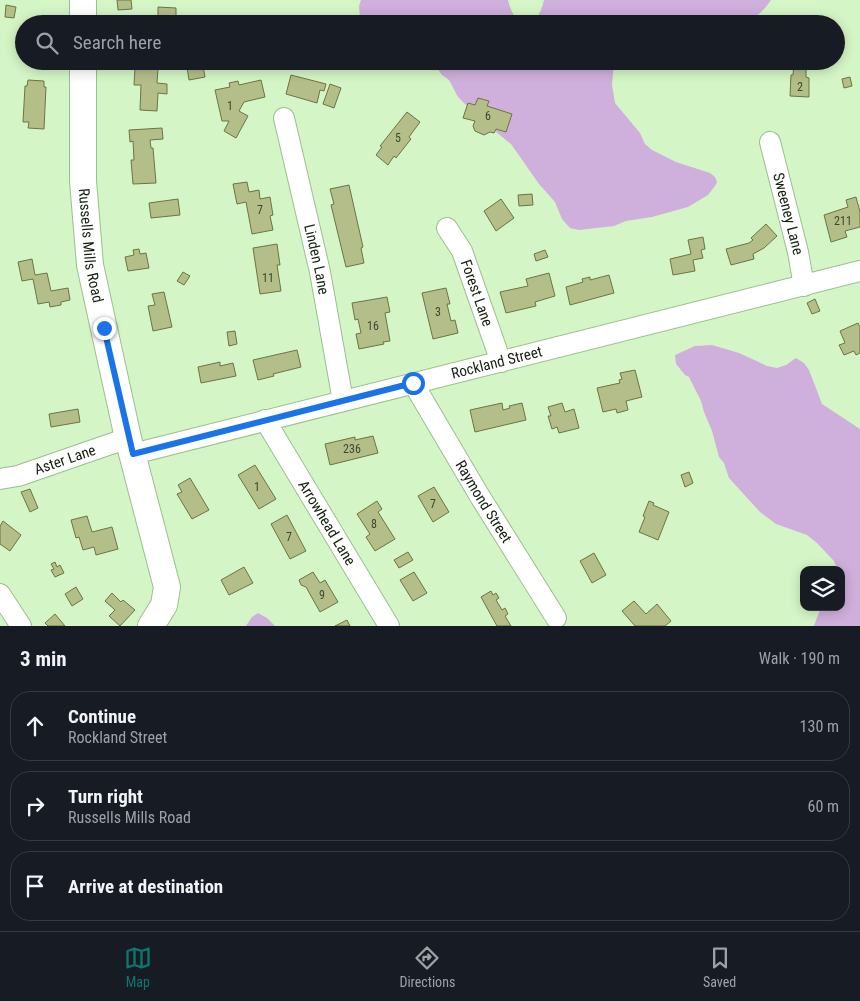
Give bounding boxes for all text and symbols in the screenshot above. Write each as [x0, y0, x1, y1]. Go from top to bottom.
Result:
search box [15, 15, 845, 70]
icon: search [33, 29, 61, 57]
text: Search here [73, 31, 161, 54]
house number: 2 [797, 80, 803, 94]
house number: 1 [227, 99, 233, 113]
house number: 6 [485, 109, 491, 123]
house number: 5 [395, 131, 401, 145]
street label: Sweeney Lane [769, 171, 807, 257]
street label: Russells Mills Road [75, 188, 107, 304]
house number: 7 [257, 203, 263, 217]
house number: 211 [834, 214, 852, 228]
street label: Linden Lane [300, 222, 333, 296]
street label: Forest Lane [457, 257, 497, 329]
house number: 11 [262, 271, 274, 285]
house number: 3 [435, 305, 441, 319]
route end [93, 317, 116, 340]
house number: 16 [367, 319, 379, 333]
street label: Rockland Street [449, 342, 544, 383]
route start [402, 372, 425, 395]
street label: Aster Lane [32, 441, 98, 479]
house number: 236 [343, 442, 361, 456]
street label: Raymond Street [452, 457, 516, 546]
street label: Arrowhead Lane [294, 477, 359, 569]
house number: 1 [254, 480, 260, 494]
house number: 7 [430, 497, 436, 511]
house number: 8 [371, 517, 377, 531]
house number: 7 [286, 530, 292, 544]
map controls [800, 566, 845, 611]
button: layers [800, 566, 845, 611]
house number: 9 [319, 588, 325, 602]
text: 3 min [20, 647, 67, 671]
text: Walk · 190 m [759, 649, 840, 668]
text: Continue [68, 705, 136, 728]
icon: ahead [21, 712, 49, 740]
text: 130 m [800, 717, 839, 736]
text: Rockland Street [68, 728, 167, 747]
text: Turn right [68, 785, 143, 808]
icon: right [21, 792, 49, 820]
text: 60 m [807, 797, 839, 816]
text: Russells Mills Road [68, 808, 191, 827]
icon: arrive [21, 872, 49, 900]
text: Arrive at destination [68, 875, 223, 898]
tab: Map [124, 944, 152, 990]
tab: Directions [399, 944, 455, 990]
tab: Saved [703, 944, 736, 990]

